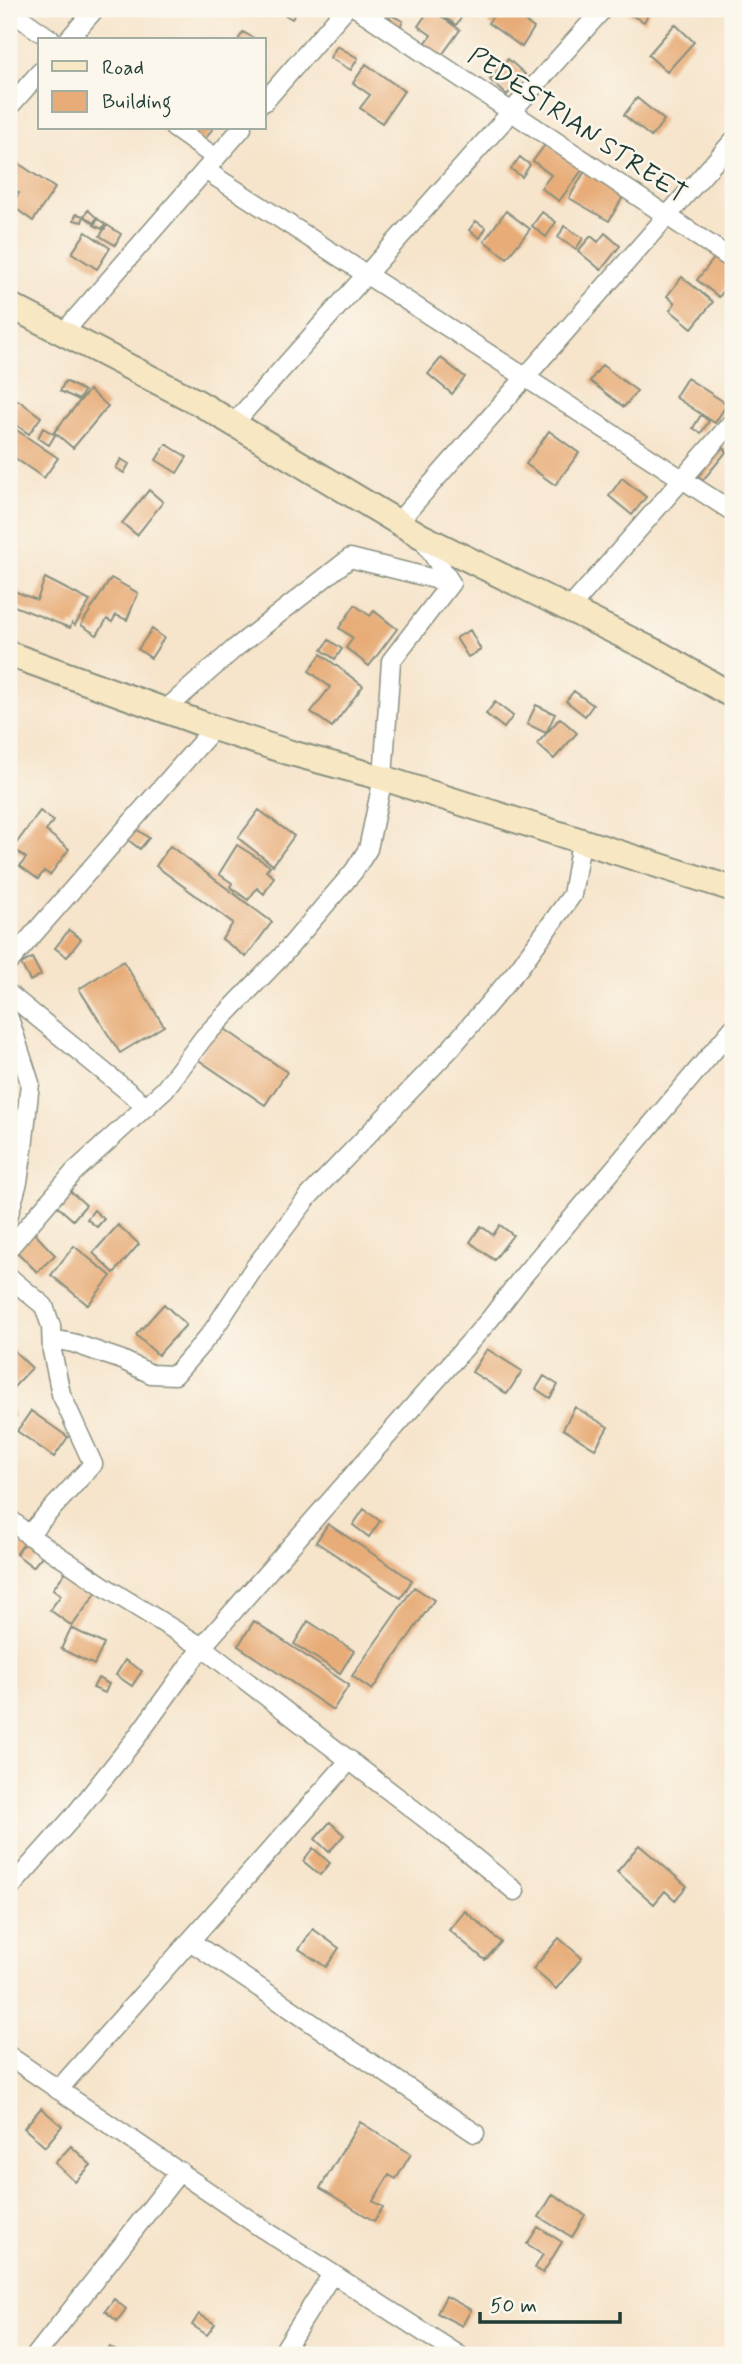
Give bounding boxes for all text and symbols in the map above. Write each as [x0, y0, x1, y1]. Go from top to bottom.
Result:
legend [38, 38, 266, 130]
street label: PEDESTRIAN STREET [461, 40, 693, 212]
text: Road [102, 54, 144, 82]
text: Building [102, 88, 172, 118]
scale bar [480, 2280, 620, 2324]
text: 50 m [490, 2292, 537, 2320]

